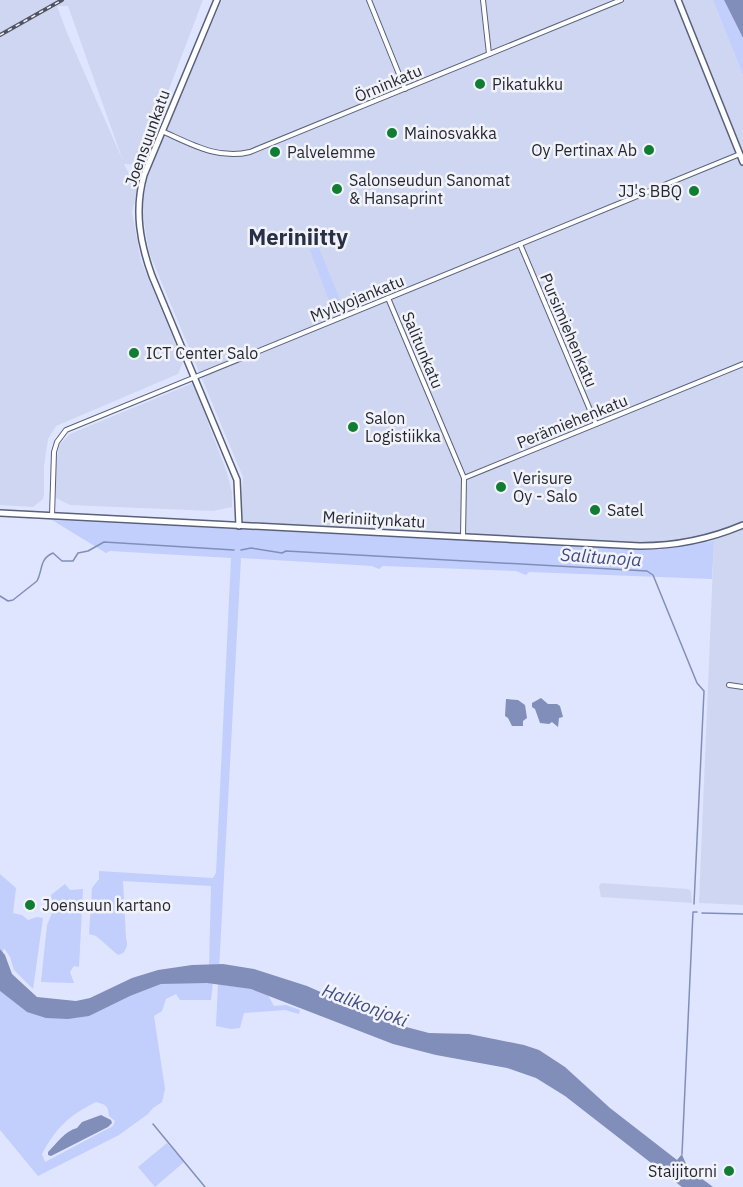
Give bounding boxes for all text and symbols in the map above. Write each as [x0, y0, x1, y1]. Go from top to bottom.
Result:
street label: Örninkatu [351, 60, 425, 106]
place label: Pikatukku [492, 74, 563, 94]
marker: Pikatukku [473, 77, 487, 91]
street label: Joensuunkatu [120, 87, 174, 189]
place label: Mainosvakka [404, 123, 497, 143]
marker: Mainosvakka [385, 126, 399, 140]
place label: Oy Pertinax Ab [531, 140, 637, 160]
place label: Palvelemme [287, 142, 376, 162]
marker: Oy Pertinax Ab [642, 143, 656, 157]
marker: Palvelemme [268, 145, 282, 159]
place label: Salonseudun Sanomat & Hansaprint [349, 170, 510, 208]
place label: JJ's BBQ [618, 181, 682, 201]
marker: Salonseudun Sanomat & Hansaprint [330, 182, 344, 196]
marker: JJ's BBQ [687, 184, 701, 198]
district label: Meriniitty [248, 222, 348, 251]
street label: Myllyojankatu [307, 270, 407, 326]
street label: Pursimiehenkatu [536, 270, 602, 390]
street label: Salitunkatu [398, 309, 448, 391]
place label: ICT Center Salo [146, 343, 258, 363]
marker: ICT Center Salo [127, 346, 141, 360]
street label: Perämiehenkatu [514, 390, 630, 452]
place label: Salon Logistiikka [365, 408, 441, 446]
marker: Salon Logistiikka [346, 420, 360, 434]
place label: Verisure Oy - Salo [513, 468, 577, 506]
marker: Verisure Oy - Salo [494, 480, 508, 494]
place label: Satel [607, 500, 644, 520]
marker: Satel [588, 503, 602, 517]
street label: Meriniitynkatu [322, 506, 426, 532]
water label: Salitunoja [560, 543, 642, 571]
place label: Joensuun kartano [42, 895, 171, 915]
marker: Joensuun kartano [23, 898, 37, 912]
water label: Halikonjoki [319, 978, 411, 1032]
place label: Staijitorni [648, 1161, 717, 1181]
marker: Staijitorni [722, 1164, 736, 1178]

